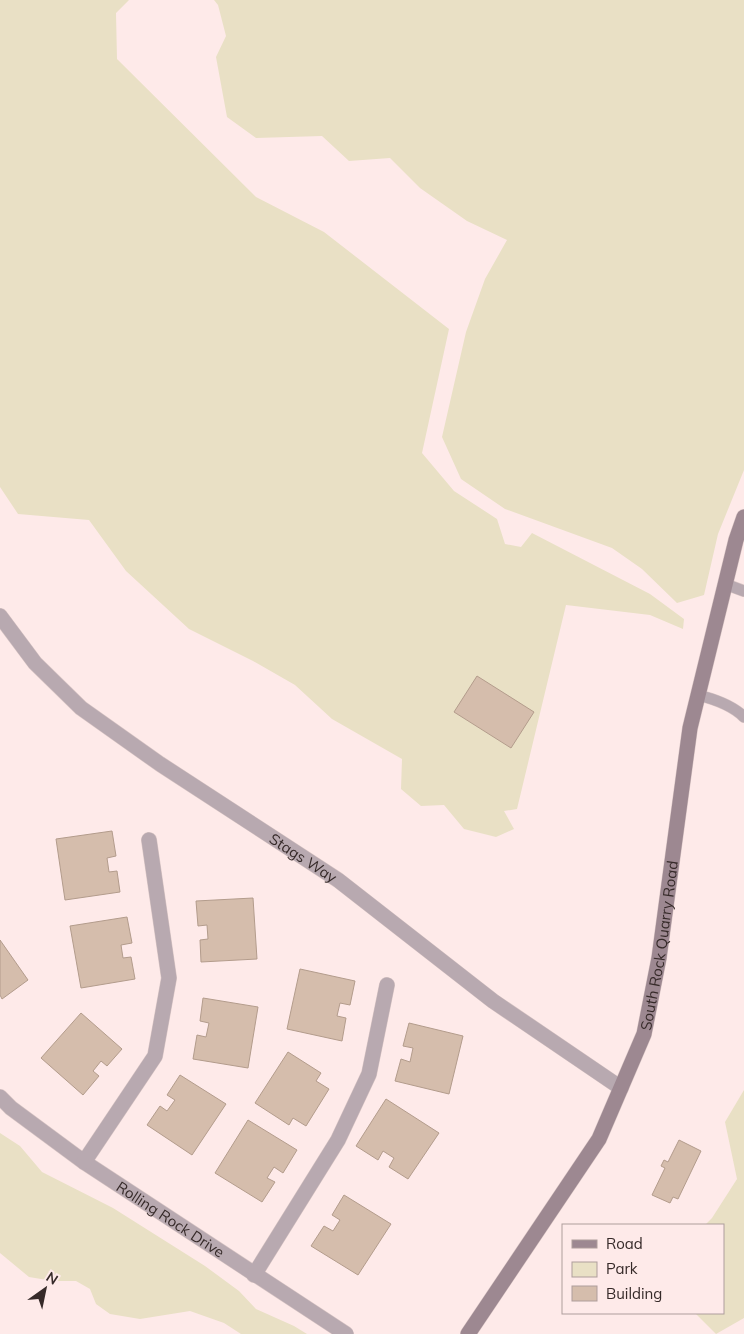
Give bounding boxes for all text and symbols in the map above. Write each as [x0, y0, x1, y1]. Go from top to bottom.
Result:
street label: Stags Way [266, 829, 341, 886]
street label: South Rock Quarry Road [635, 859, 682, 1032]
street label: Rolling Rock Drive [113, 1177, 228, 1261]
legend [562, 1224, 724, 1314]
text: Road [606, 1234, 643, 1253]
text: Park [606, 1259, 638, 1278]
north arrow [20, 1264, 70, 1314]
text: N [43, 1268, 61, 1289]
text: Building [606, 1284, 662, 1303]

